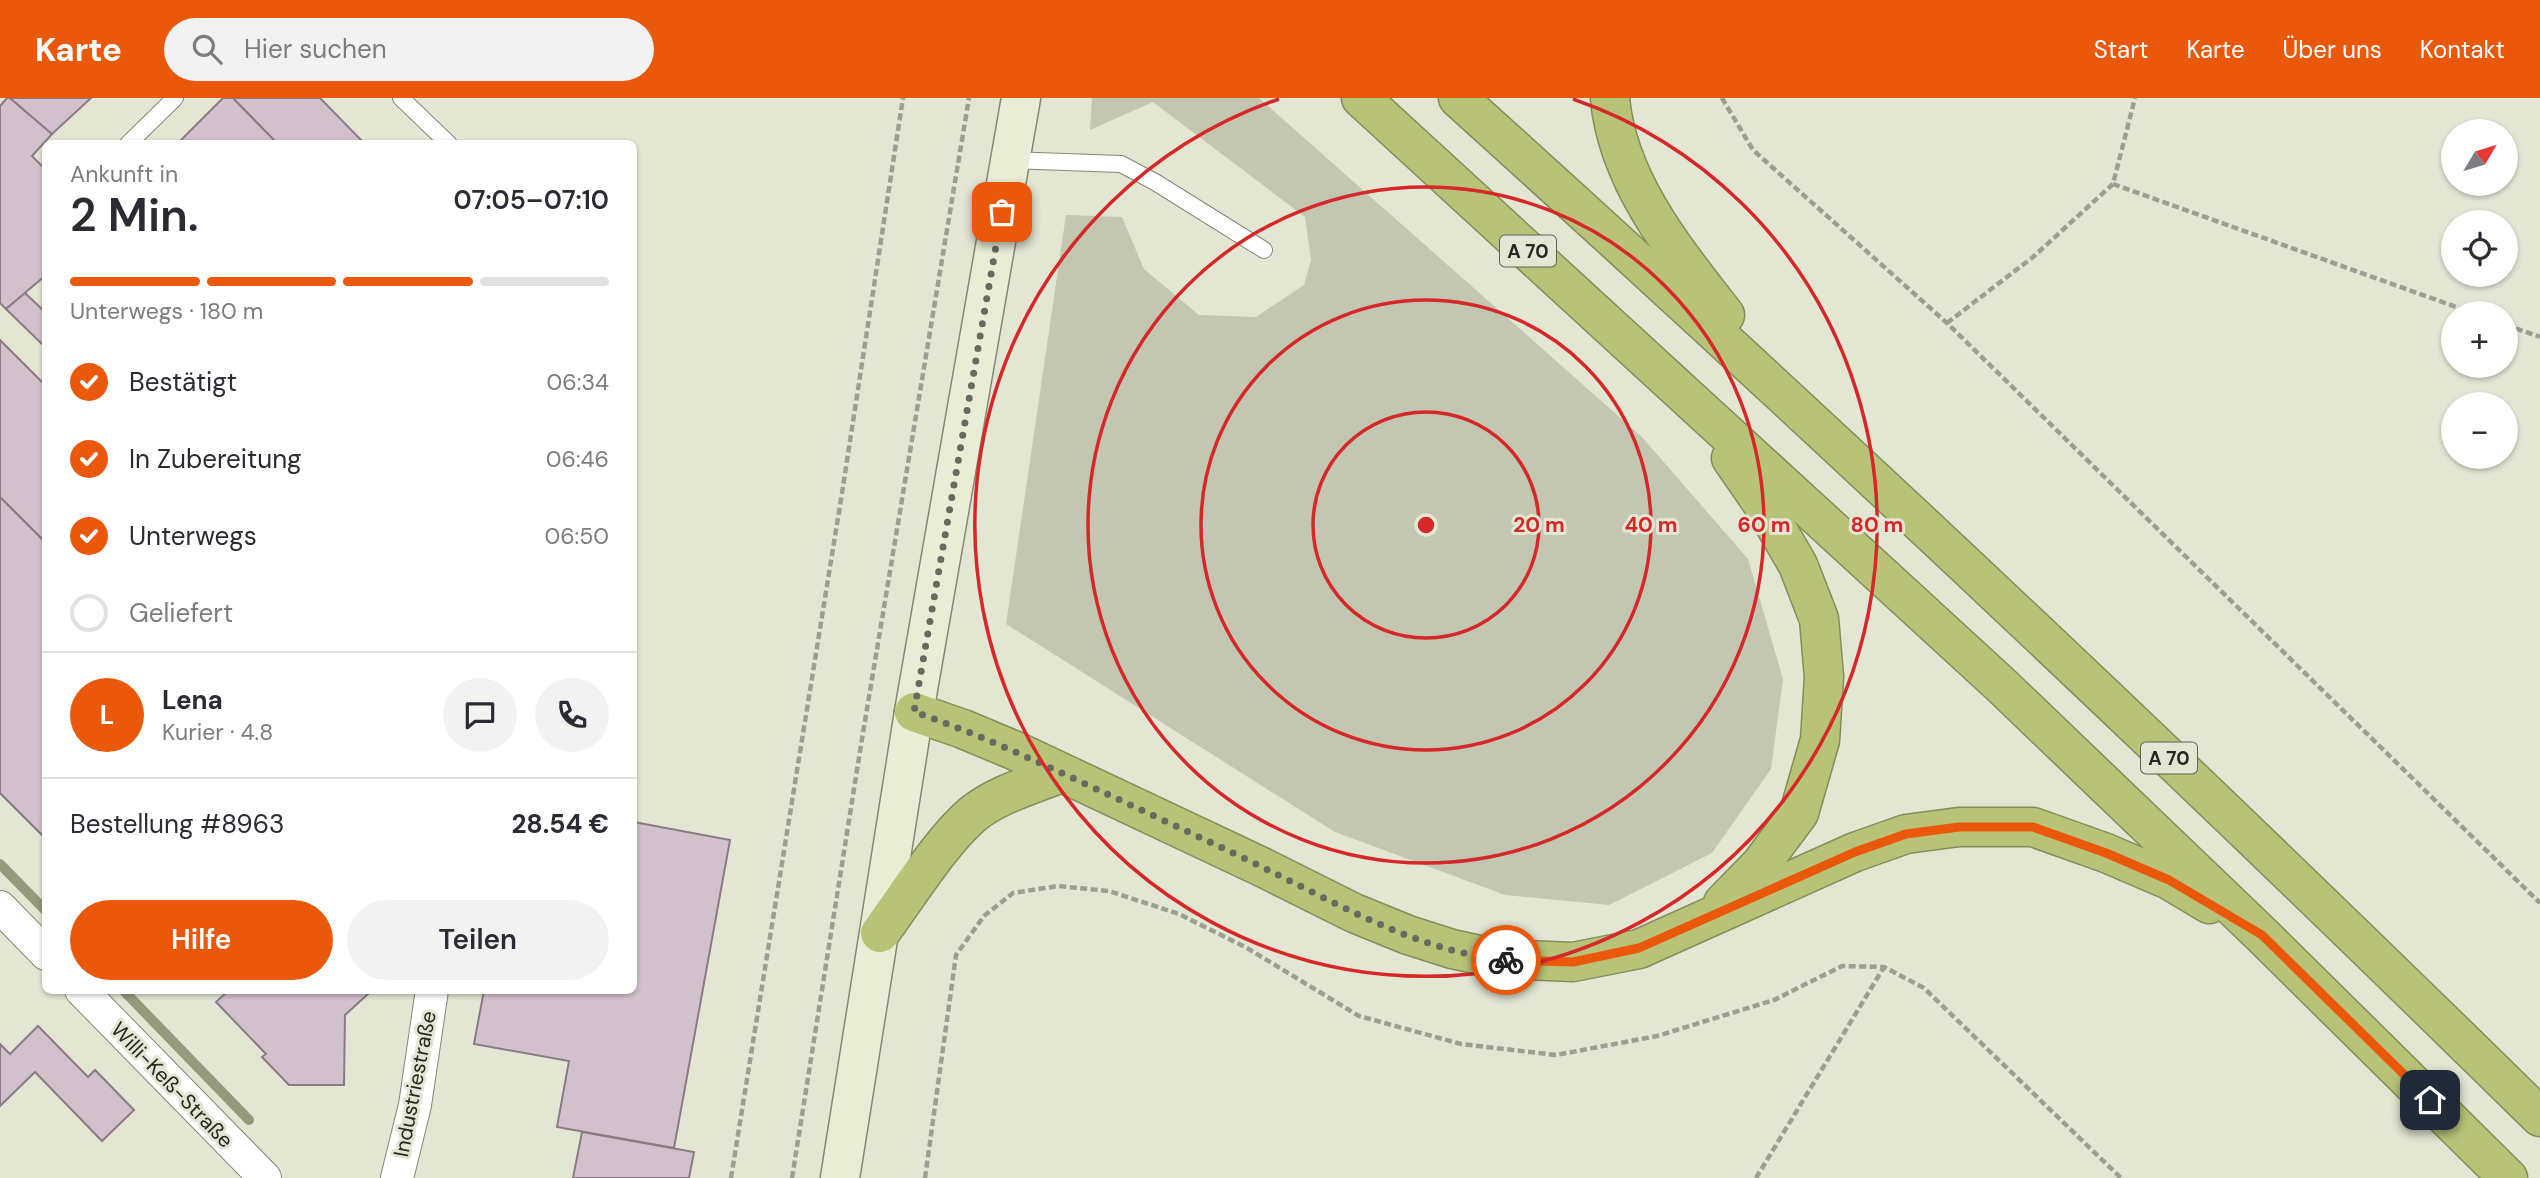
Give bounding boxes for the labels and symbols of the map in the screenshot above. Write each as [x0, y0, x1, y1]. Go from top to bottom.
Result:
north arrow [2441, 119, 2518, 196]
pin [972, 182, 1032, 242]
road number: A 70 [1500, 236, 1556, 266]
text: 20 m [1513, 511, 1565, 539]
text: 40 m [1624, 511, 1678, 539]
text: 60 m [1738, 511, 1790, 539]
text: 80 m [1851, 511, 1903, 539]
centre of rings [1414, 513, 1438, 537]
road number: A 70 [2141, 743, 2197, 774]
courier [1471, 925, 1541, 995]
street label: Industriestraße [387, 1009, 443, 1159]
street label: Willi-Keß-Straße [105, 1016, 239, 1154]
pin [2400, 1070, 2460, 1130]

